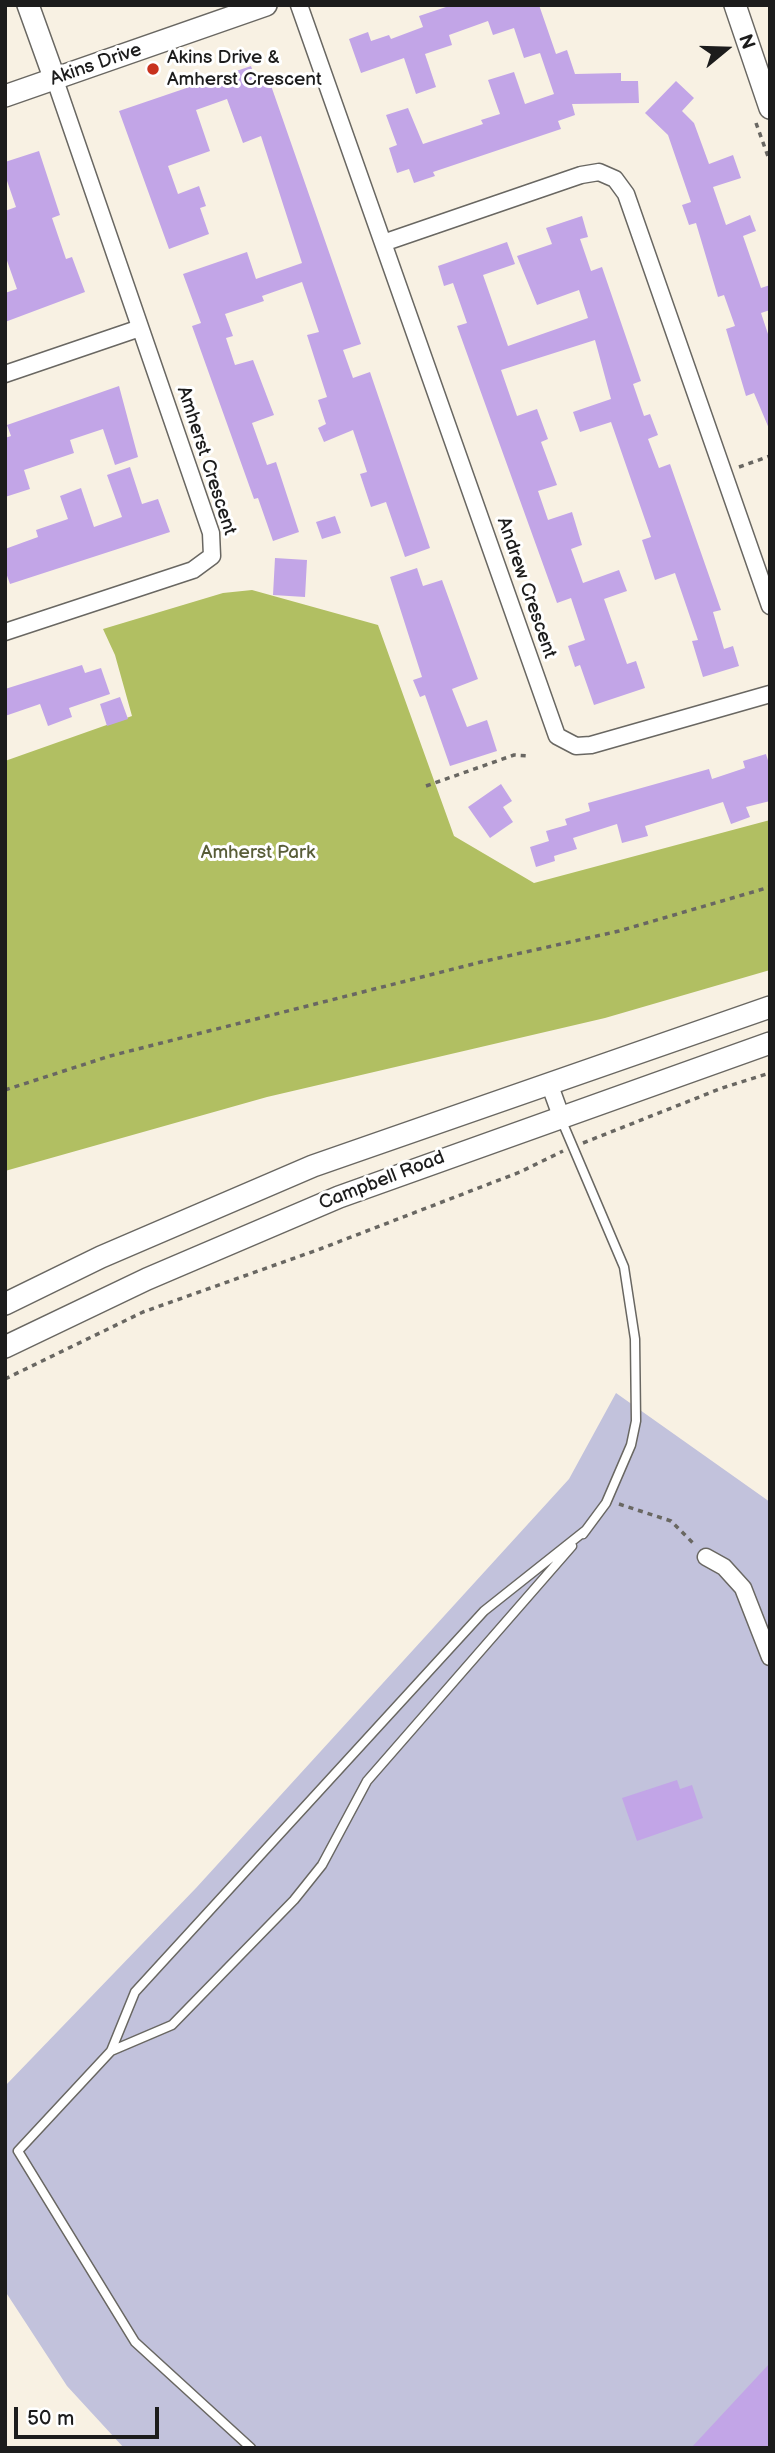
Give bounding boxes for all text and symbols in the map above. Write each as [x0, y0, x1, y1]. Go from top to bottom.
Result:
north arrow [691, 14, 761, 84]
text: N [733, 32, 760, 52]
street label: Akins Drive [47, 39, 145, 91]
place label: Akins Drive & Amherst Crescent [167, 47, 322, 91]
marker: Akins Drive & Amherst Crescent [145, 61, 161, 77]
street label: Amherst Crescent [171, 384, 241, 538]
street label: Andrew Crescent [491, 515, 561, 661]
park label: Amherst Park [201, 842, 315, 864]
street label: Campbell Road [316, 1147, 448, 1215]
scale bar [18, 2394, 163, 2438]
text: 50 m [27, 2406, 74, 2431]

